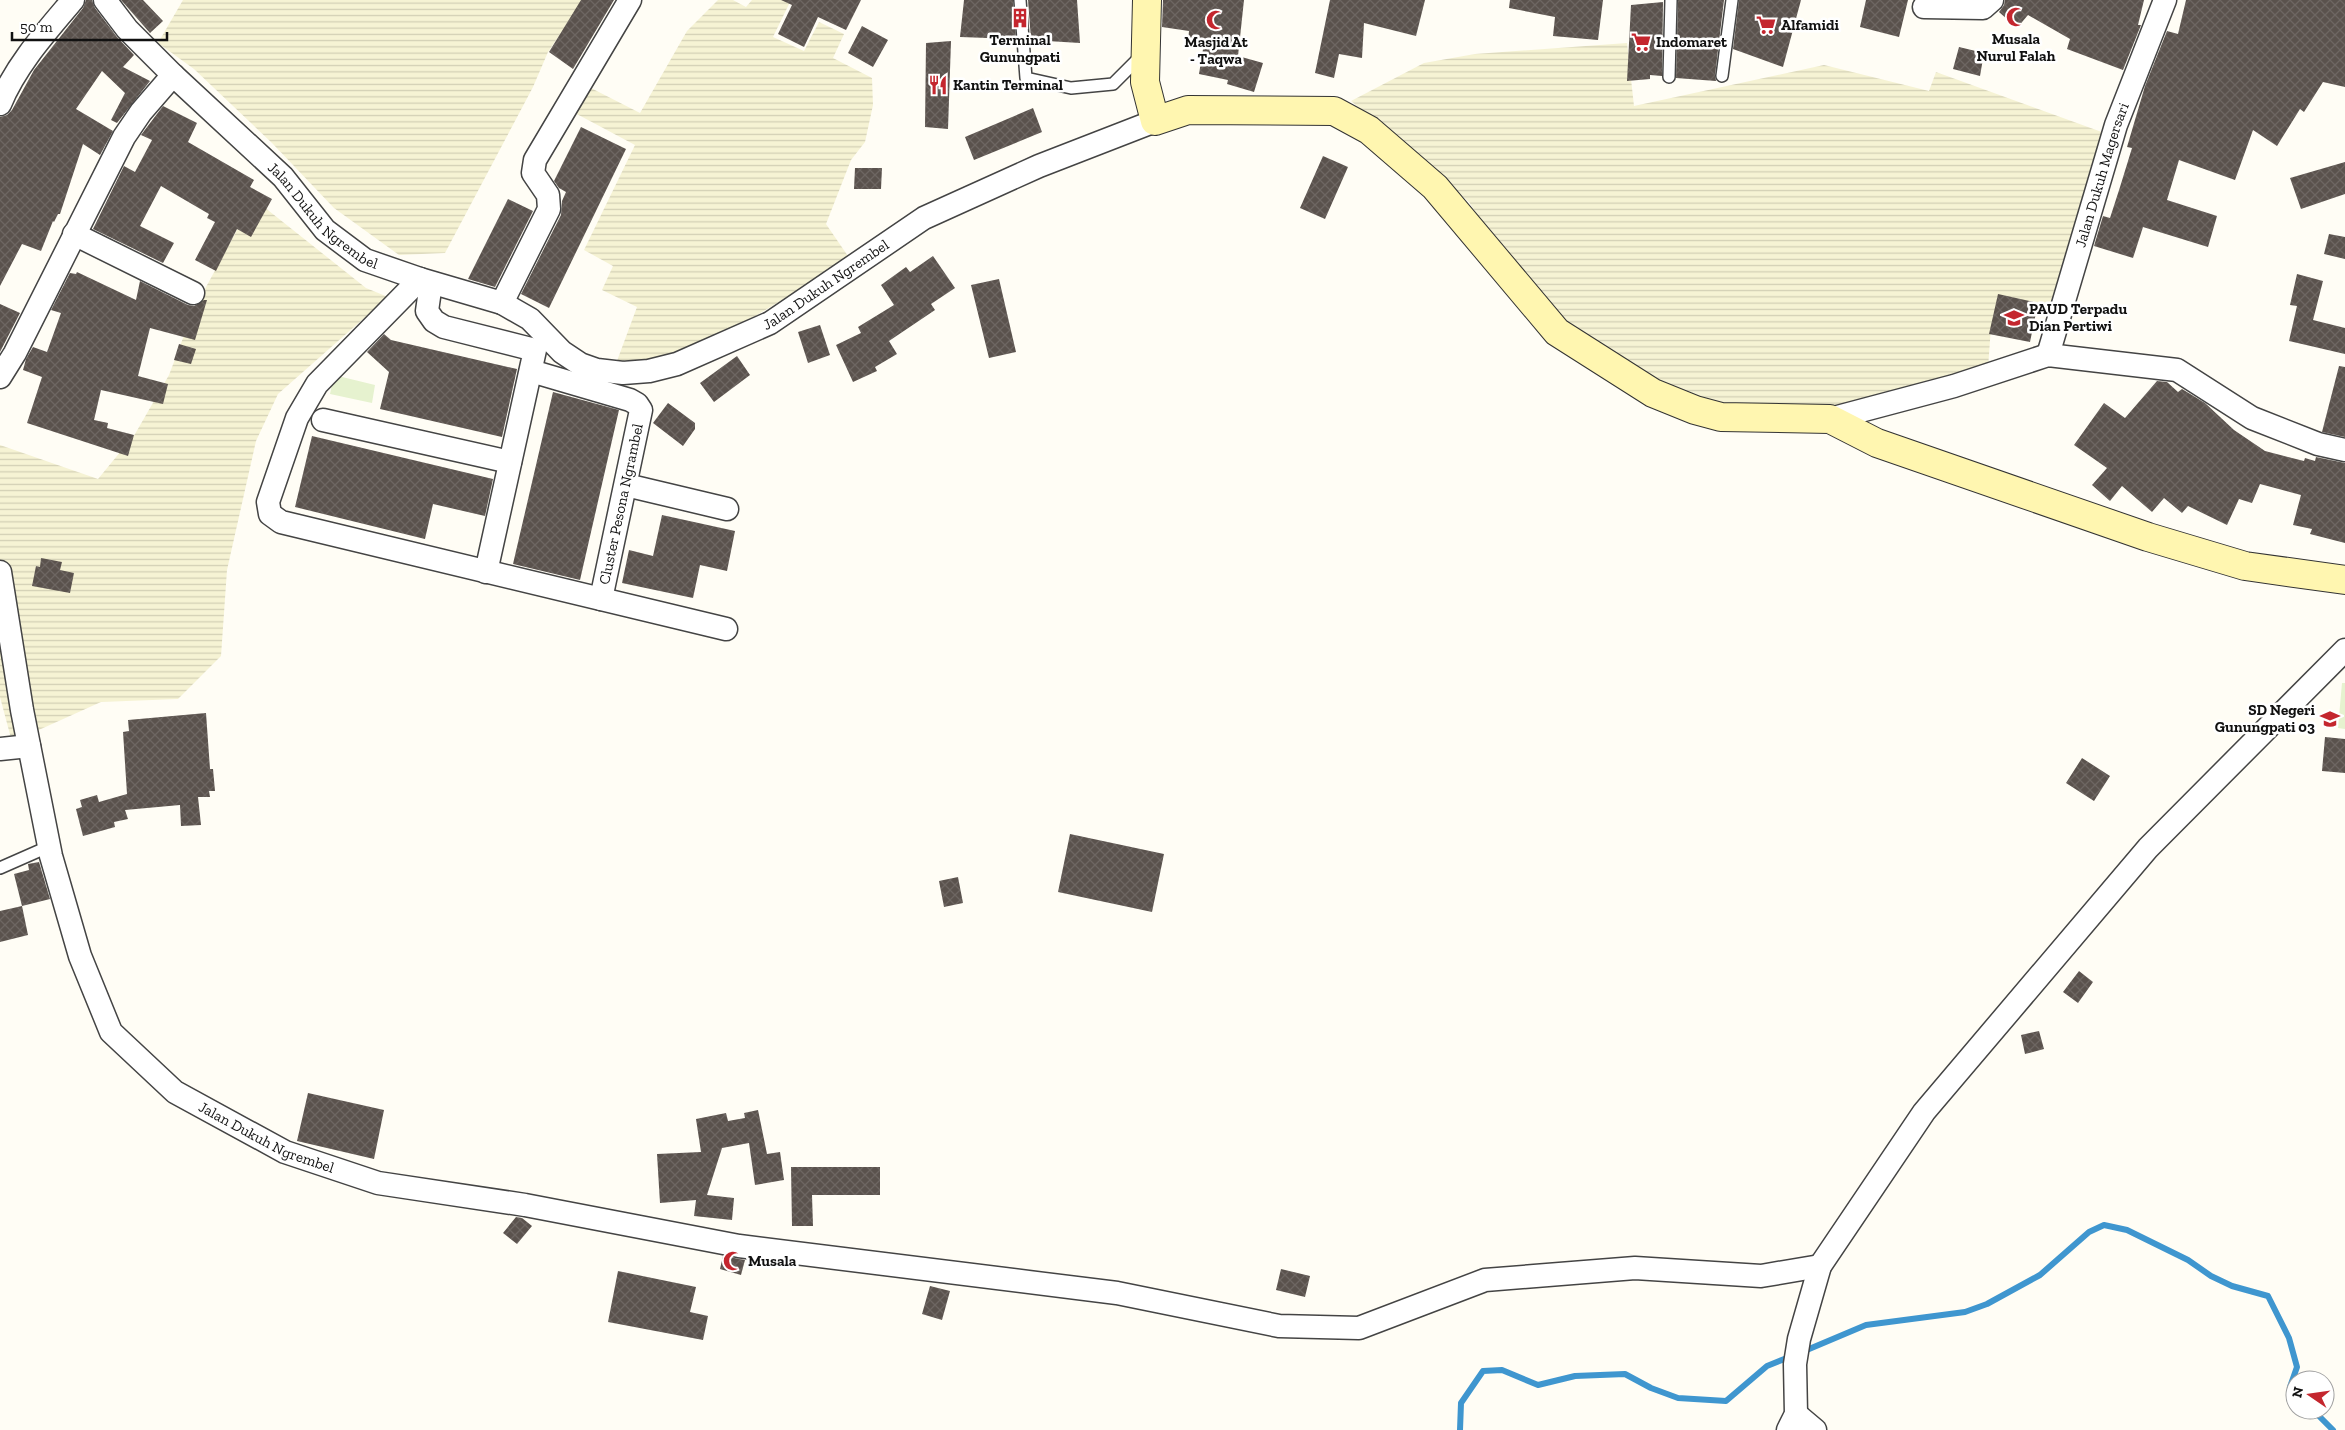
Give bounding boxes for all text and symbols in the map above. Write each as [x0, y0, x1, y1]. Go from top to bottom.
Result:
mosque icon: Musala Nurul Falah [2005, 6, 2027, 28]
building icon: Terminal Gunungpati [1009, 7, 1031, 29]
mosque icon: Masjid At - Taqwa [1205, 9, 1227, 31]
scale bar [12, 10, 168, 42]
supermarket icon: Alfamidi [1755, 14, 1777, 36]
place label: Alfamidi [1781, 16, 1839, 34]
text: 50 m [20, 18, 53, 36]
place label: Musala Nurul Falah [1977, 30, 2056, 65]
place label: Terminal Gunungpati [980, 31, 1061, 66]
supermarket icon: Indomaret [1630, 31, 1652, 53]
place label: Masjid At - Taqwa [1184, 33, 1249, 68]
place label: Indomaret [1656, 33, 1728, 51]
restaurant icon: Kantin Terminal [927, 74, 949, 96]
place label: Kantin Terminal [953, 76, 1063, 94]
street label: Jalan Dukuh Magersari [2071, 100, 2133, 249]
street label: Jalan Dukuh Ngrembel [264, 158, 380, 273]
street label: Jalan Dukuh Ngrembel [760, 236, 892, 334]
place label: PAUD Terpadu Dian Pertiwi [2029, 300, 2127, 335]
school or university icon: PAUD Terpadu Dian Pertiwi [2003, 307, 2025, 329]
street label: Cluster Pesona Ngrambel [595, 422, 647, 586]
place label: SD Negeri Gunungpati 03 [2215, 701, 2316, 736]
school or university icon: SD Negeri Gunungpati 03 [2319, 708, 2341, 730]
street label: Jalan Dukuh Ngrembel [196, 1098, 337, 1177]
mosque icon: Musala [722, 1250, 744, 1272]
place label: Musala [748, 1252, 797, 1270]
north arrow [2285, 1370, 2335, 1420]
text: N [2288, 1385, 2307, 1399]

